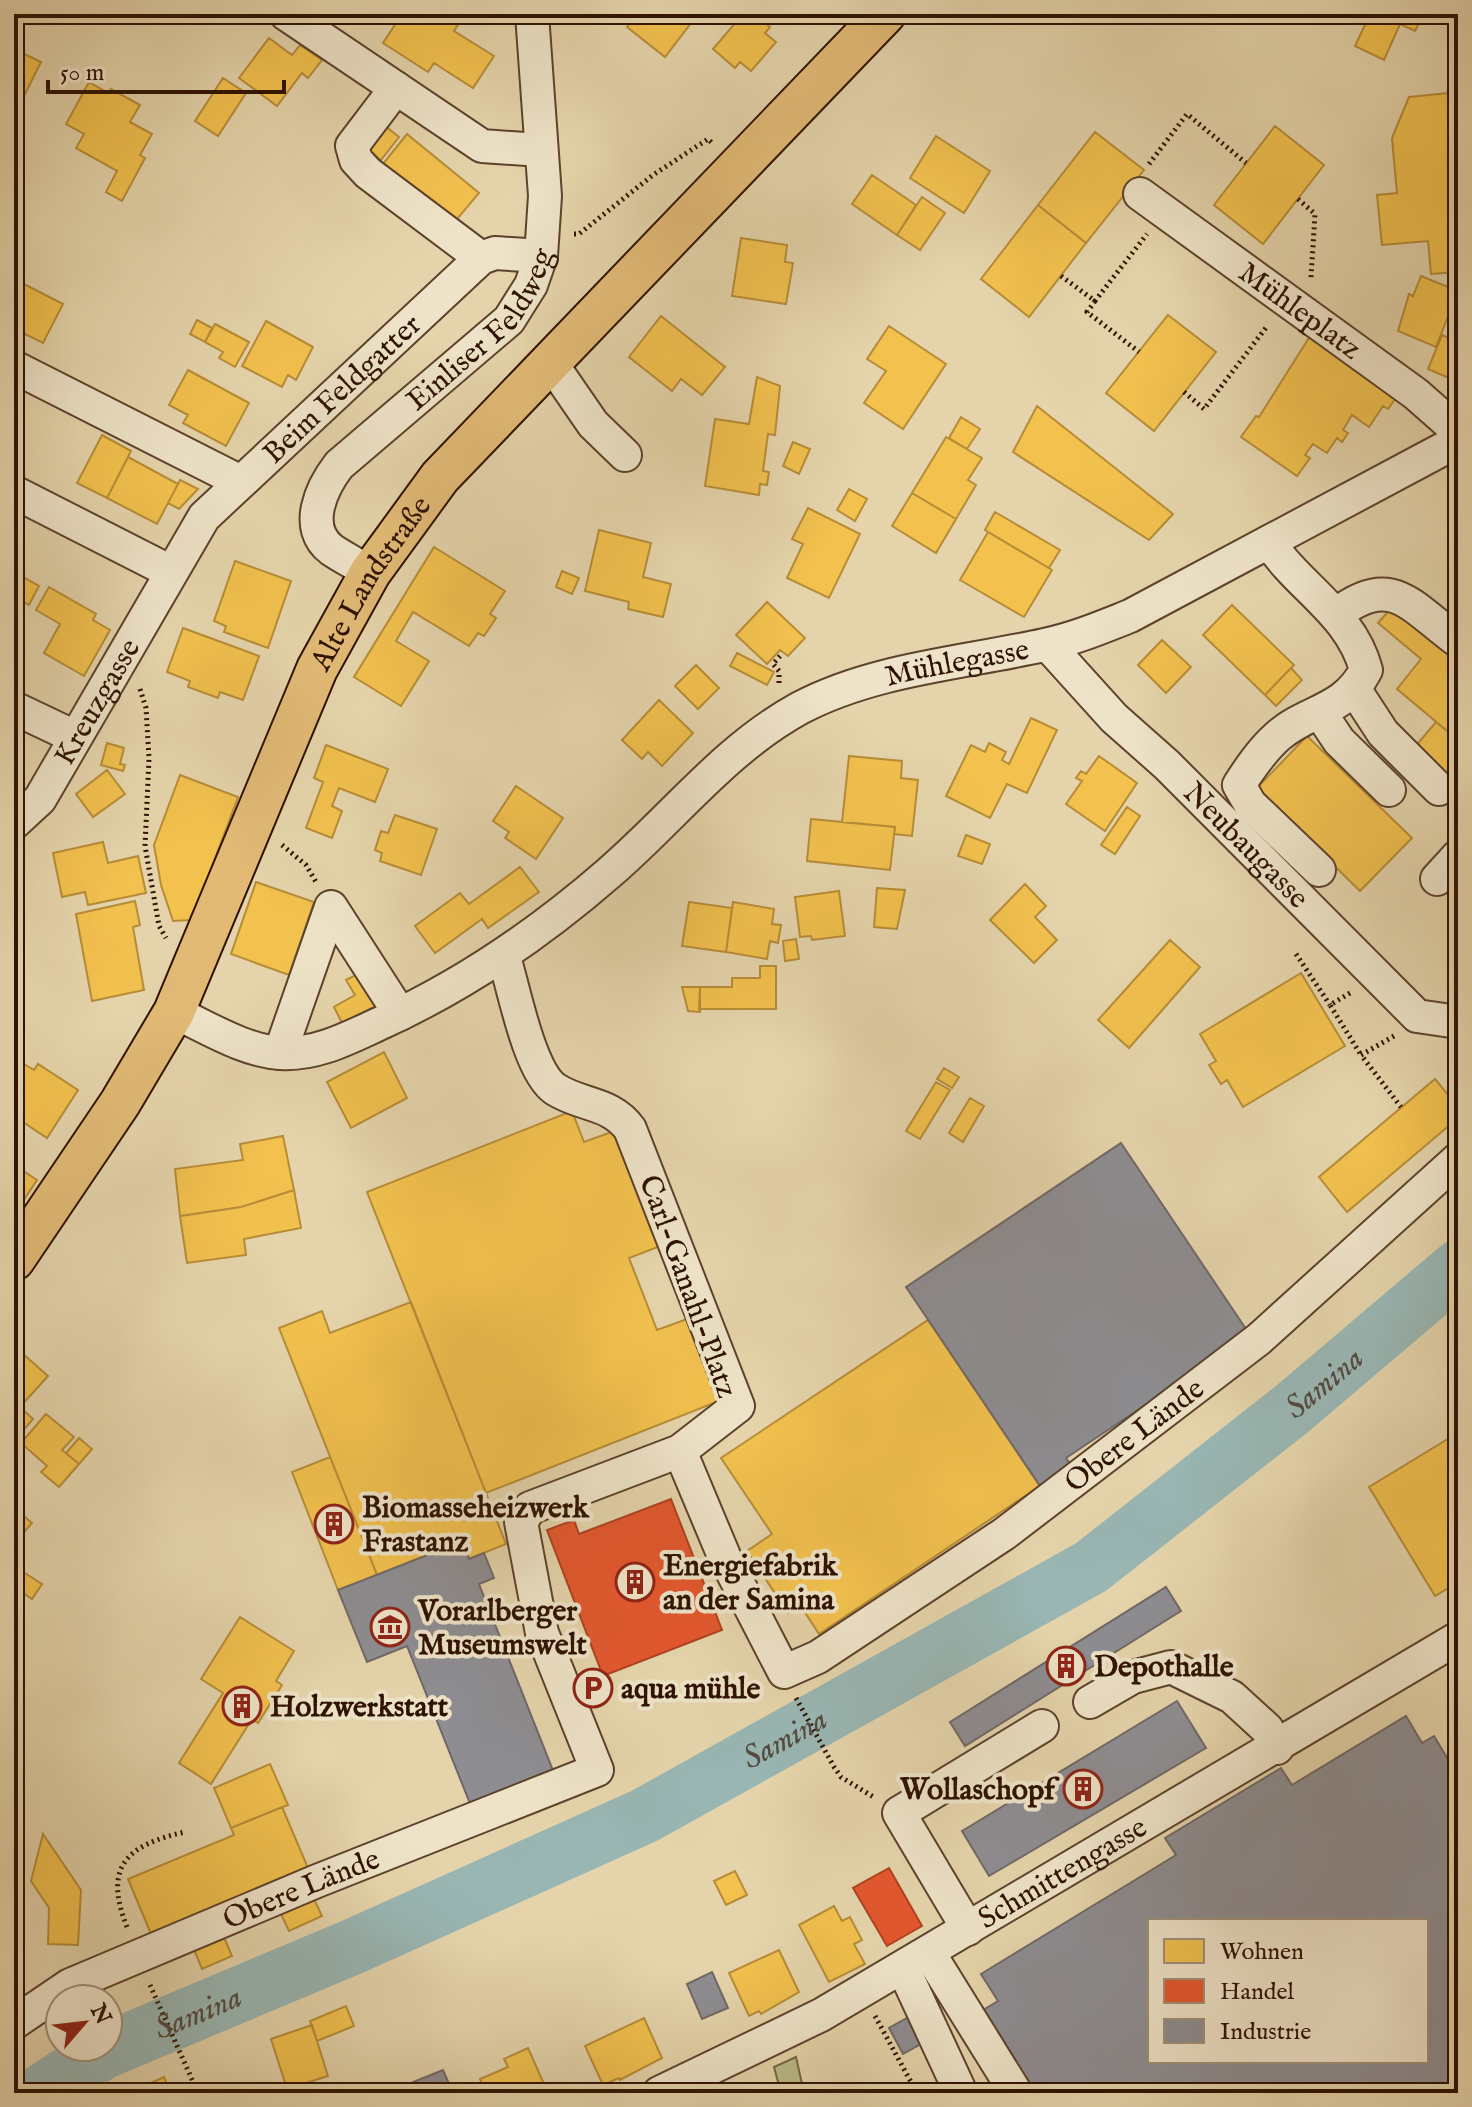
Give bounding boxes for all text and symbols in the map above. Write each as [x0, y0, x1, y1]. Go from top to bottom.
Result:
scale bar [48, 44, 284, 94]
text: 50 m [60, 58, 104, 89]
street label: Einliser Feldweg [399, 243, 563, 420]
street label: Mühleplatz [1230, 255, 1368, 369]
street label: Beim Feldgatter [256, 307, 430, 473]
street label: Alte Landstraße [302, 489, 441, 679]
street label: Mühlegasse [882, 632, 1032, 697]
street label: Kreuzgasse [47, 633, 150, 773]
street label: Neubaugasse [1174, 775, 1316, 918]
street label: Carl-Ganahl-Platz [629, 1170, 745, 1403]
water label: Samina [1277, 1339, 1373, 1429]
street label: Obere Lände [1057, 1371, 1213, 1502]
place label: Biomasseheizwerk Frastanz [362, 1490, 590, 1562]
building icon: Biomasseheizwerk Frastanz [313, 1503, 355, 1545]
place label: Energiefabrik an der Samina [663, 1548, 838, 1620]
building icon: Energiefabrik an der Samina [614, 1561, 656, 1603]
place label: Vorarlberger Museumswelt [417, 1593, 588, 1665]
museum icon: Vorarlberger Museumswelt [369, 1606, 411, 1648]
building icon: Depothalle [1045, 1645, 1087, 1687]
place label: Depothalle [1094, 1649, 1234, 1687]
parking icon: aqua mühle [572, 1667, 614, 1709]
place label: aqua mühle [621, 1671, 760, 1709]
building icon: Holzwerkstatt [221, 1685, 263, 1727]
place label: Holzwerkstatt [270, 1689, 449, 1727]
water label: Samina [736, 1700, 835, 1780]
building icon: Wollaschopf [1062, 1768, 1104, 1810]
place label: Wollaschopf [899, 1772, 1060, 1810]
street label: Schmittengasse [972, 1809, 1155, 1939]
street label: Obere Lände [218, 1841, 386, 1939]
legend [1148, 1919, 1428, 2063]
text: Wohnen [1220, 1937, 1304, 1968]
text: Handel [1220, 1977, 1295, 2008]
water label: Samina [149, 1978, 249, 2051]
north arrow [44, 1983, 124, 2063]
text: N [83, 1999, 117, 2030]
text: Industrie [1220, 2017, 1311, 2048]

